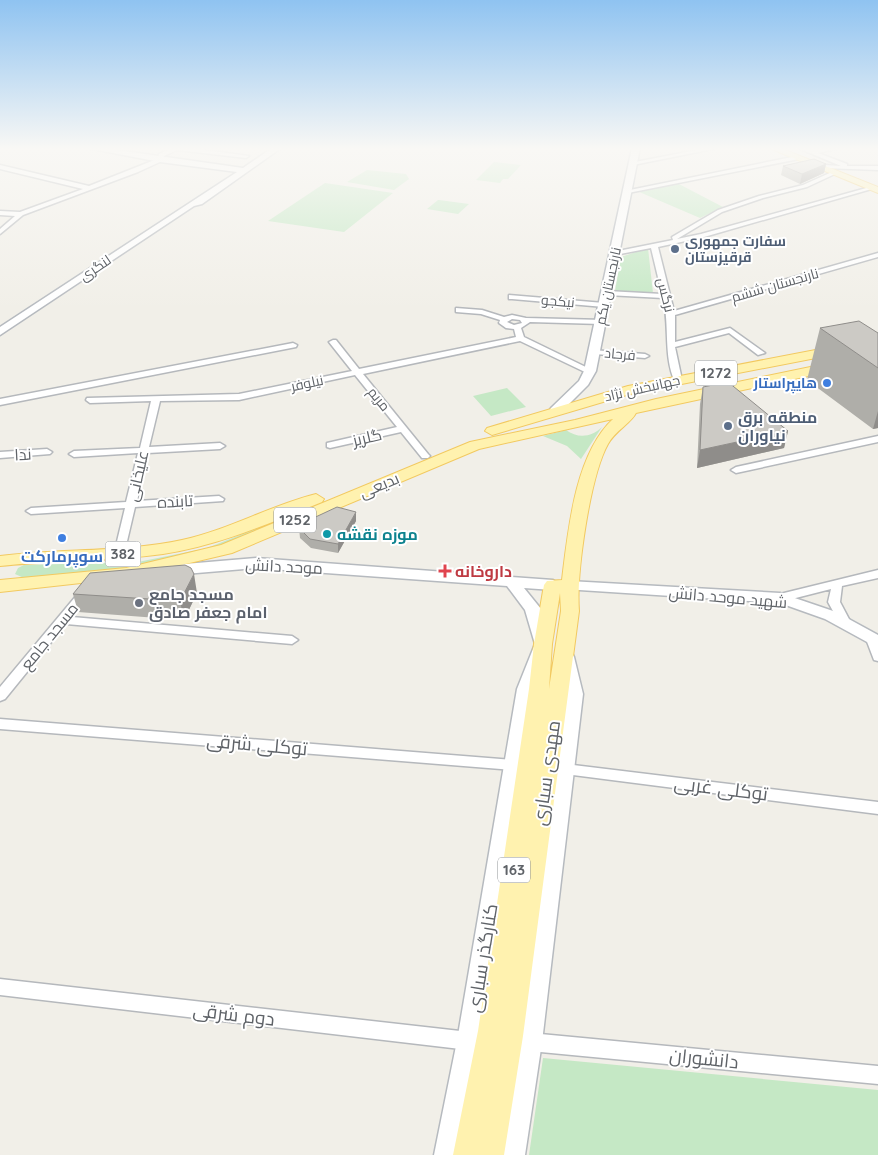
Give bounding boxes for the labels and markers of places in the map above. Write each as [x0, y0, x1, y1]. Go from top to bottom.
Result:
place label: سفارت جمهوری قرقیزستان [685, 232, 786, 266]
marker: سفارت جمهوری قرقیزستان [669, 243, 681, 255]
place label: هایپراستار [753, 374, 817, 394]
marker: هایپراستار [821, 377, 833, 389]
place label: منطقه برق نیاوران [738, 407, 817, 445]
marker: منطقه برق نیاوران [722, 420, 734, 432]
place label: موزه نقشه [337, 524, 418, 544]
marker: موزه نقشه [321, 528, 333, 540]
marker: سوپرمارکت [56, 532, 68, 544]
place label: سوپرمارکت [21, 546, 103, 568]
place label: داروخانه [455, 561, 512, 581]
marker: داروخانه [439, 565, 451, 577]
place label: مسجد جامع امام جعفر صادق [149, 584, 267, 624]
marker: مسجد جامع امام جعفر صادق [133, 597, 145, 609]

